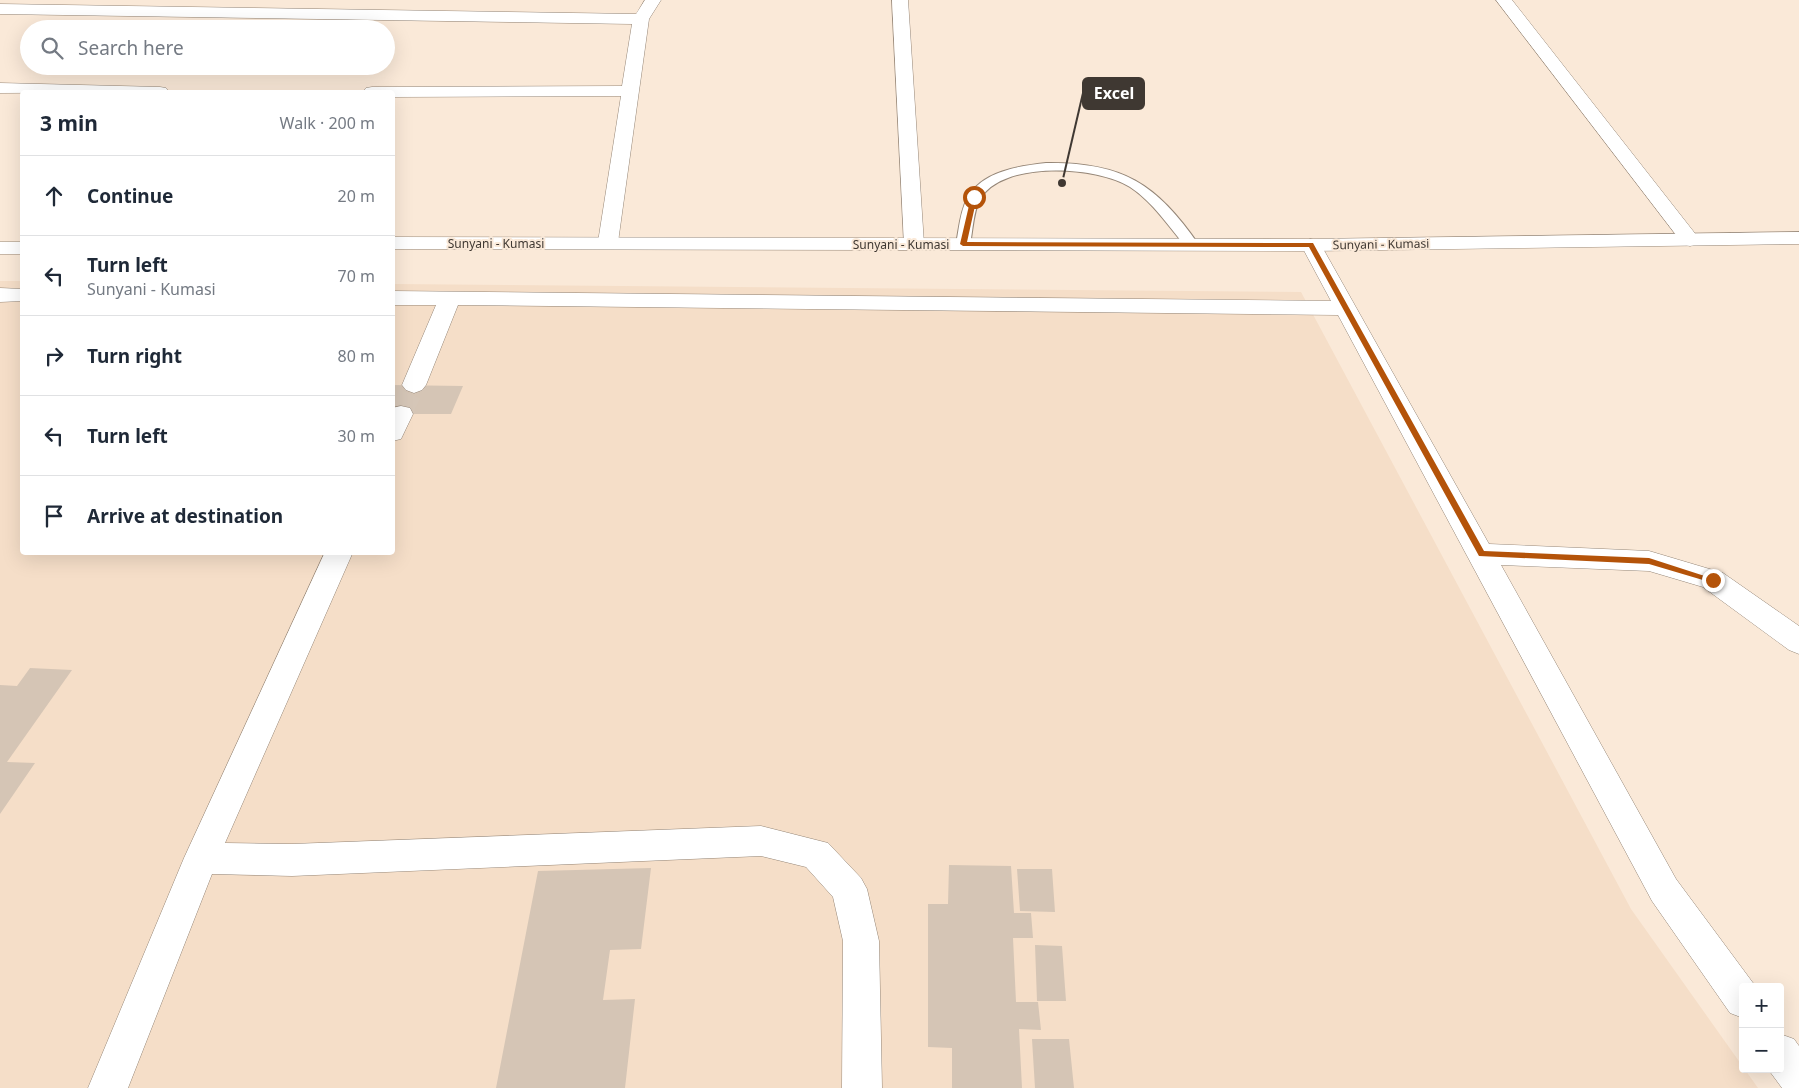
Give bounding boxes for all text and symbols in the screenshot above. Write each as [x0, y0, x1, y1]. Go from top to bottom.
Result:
search box [20, 20, 395, 75]
icon: search [38, 34, 66, 62]
text: Search here [78, 35, 184, 61]
callout: Excel [1083, 78, 1144, 109]
text: Excel [1094, 82, 1134, 104]
text: 3 min [40, 109, 98, 137]
text: Walk · 200 m [280, 112, 375, 134]
icon: ahead [40, 182, 68, 210]
text: Continue [87, 183, 173, 209]
text: 20 m [338, 185, 375, 207]
route start [963, 186, 986, 209]
street label: Sunyani - Kumasi [448, 235, 544, 252]
street label: Sunyani - Kumasi [1333, 235, 1429, 253]
street label: Sunyani - Kumasi [853, 236, 949, 253]
text: Turn left [87, 252, 168, 278]
icon: left [40, 262, 68, 290]
text: 70 m [338, 265, 375, 287]
text: Sunyani - Kumasi [87, 278, 216, 300]
icon: right [40, 342, 68, 370]
text: Turn right [87, 343, 182, 369]
text: 80 m [338, 345, 375, 367]
icon: left [40, 422, 68, 450]
text: Turn left [87, 423, 168, 449]
text: 30 m [338, 425, 375, 447]
icon: arrive [40, 502, 68, 530]
text: Arrive at destination [87, 503, 283, 529]
route end [1702, 569, 1725, 592]
map controls [1739, 983, 1784, 1073]
button: + [1739, 983, 1784, 1028]
button: − [1739, 1028, 1784, 1073]

